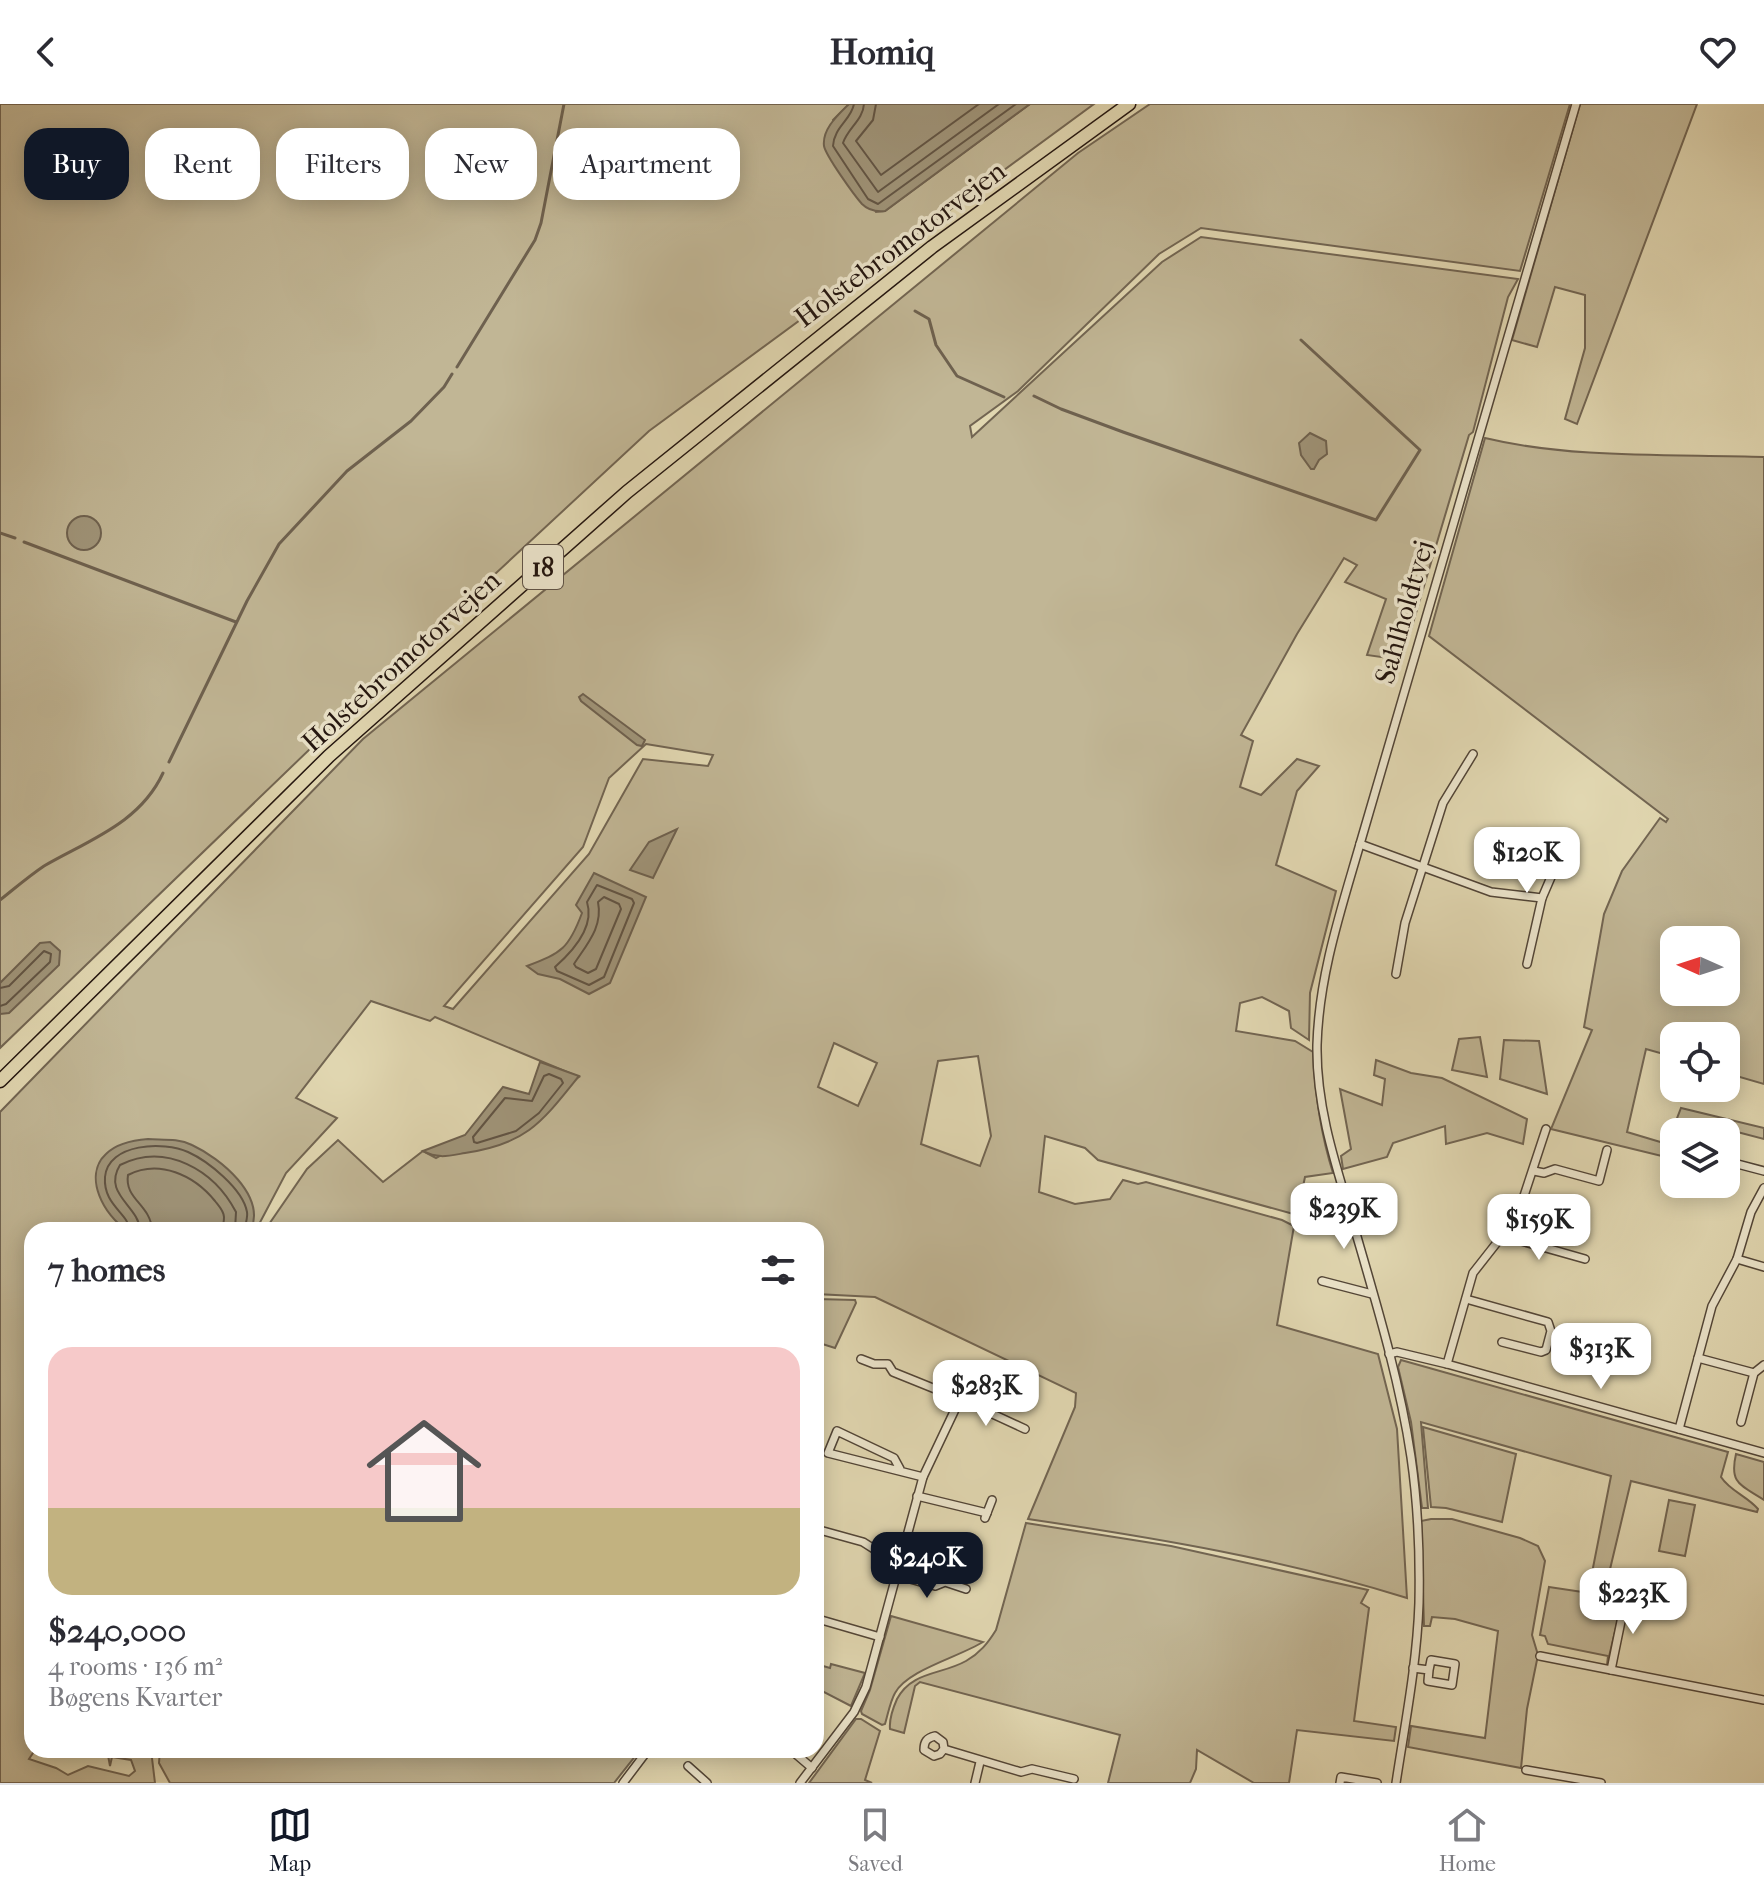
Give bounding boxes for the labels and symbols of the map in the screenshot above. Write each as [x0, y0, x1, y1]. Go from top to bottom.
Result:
street label: Holstebromotorvejen [788, 154, 1012, 334]
street label: Sahlholdtvej [1368, 536, 1440, 688]
road number: 18 [523, 545, 563, 589]
street label: Holstebromotorvejen [295, 563, 507, 759]
pin: $120K [1471, 827, 1583, 895]
north arrow [1660, 926, 1740, 1006]
pin: $239K [1288, 1183, 1400, 1251]
pin: $159K [1483, 1194, 1595, 1262]
pin: $313K [1545, 1323, 1657, 1391]
pin: $283K [930, 1360, 1042, 1428]
pin: $240K [871, 1532, 983, 1600]
pin: $223K [1577, 1568, 1689, 1636]

